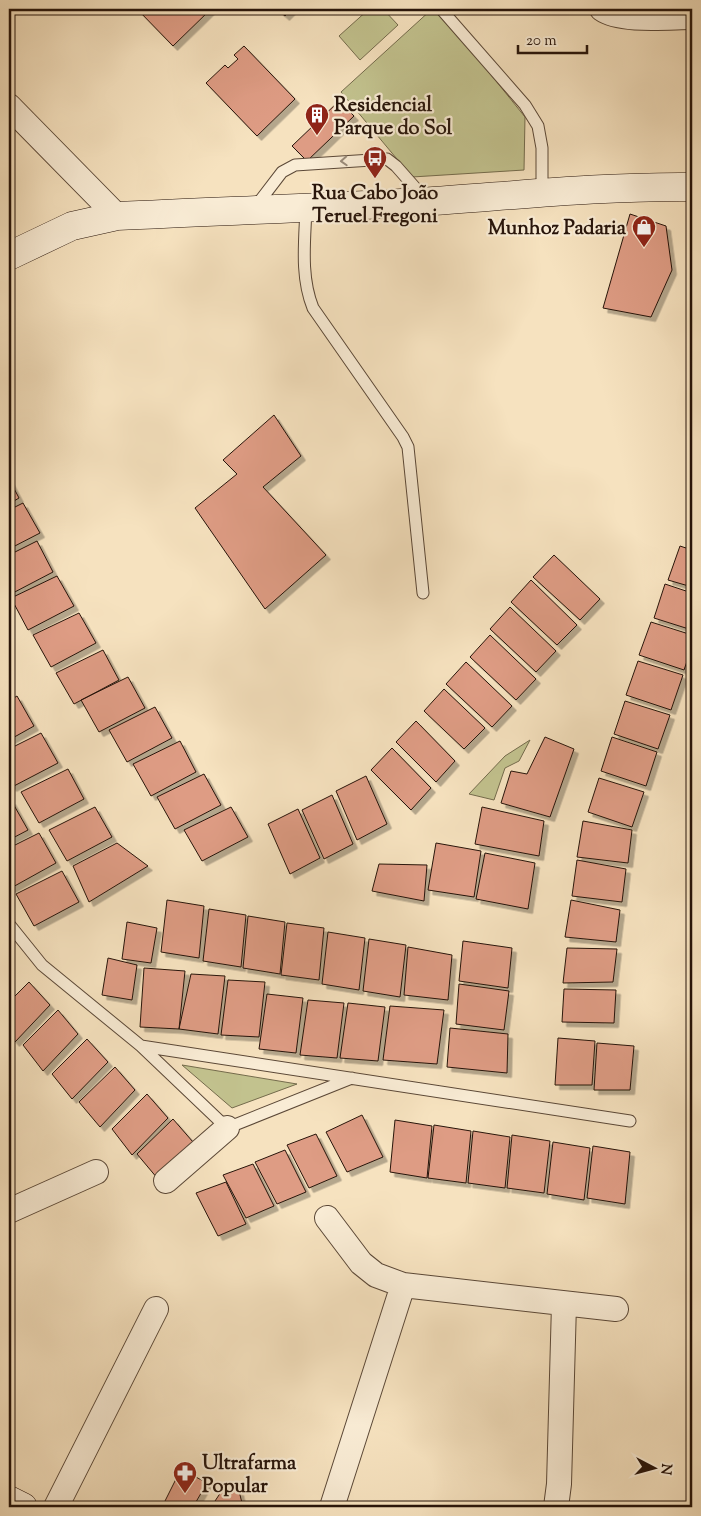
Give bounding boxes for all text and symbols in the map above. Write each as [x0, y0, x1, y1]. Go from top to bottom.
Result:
scale bar [518, 22, 587, 54]
text: 20 m [526, 31, 557, 52]
place label: Residencial Parque do Sol [334, 92, 453, 144]
building icon: Residencial Parque do Sol [304, 102, 330, 136]
bus stop icon: Rua Cabo João Teruel Fregoni [362, 145, 388, 179]
one-way arrow [340, 156, 348, 167]
place label: Rua Cabo João Teruel Fregoni [312, 180, 438, 232]
shop icon: Munhoz Padaria [631, 214, 657, 248]
place label: Munhoz Padaria [488, 215, 627, 244]
north arrow [628, 1444, 678, 1494]
place label: Ultrafarma Popular [202, 1450, 297, 1502]
pharmacy icon: Ultrafarma Popular [172, 1460, 198, 1494]
text: N [654, 1463, 675, 1476]

